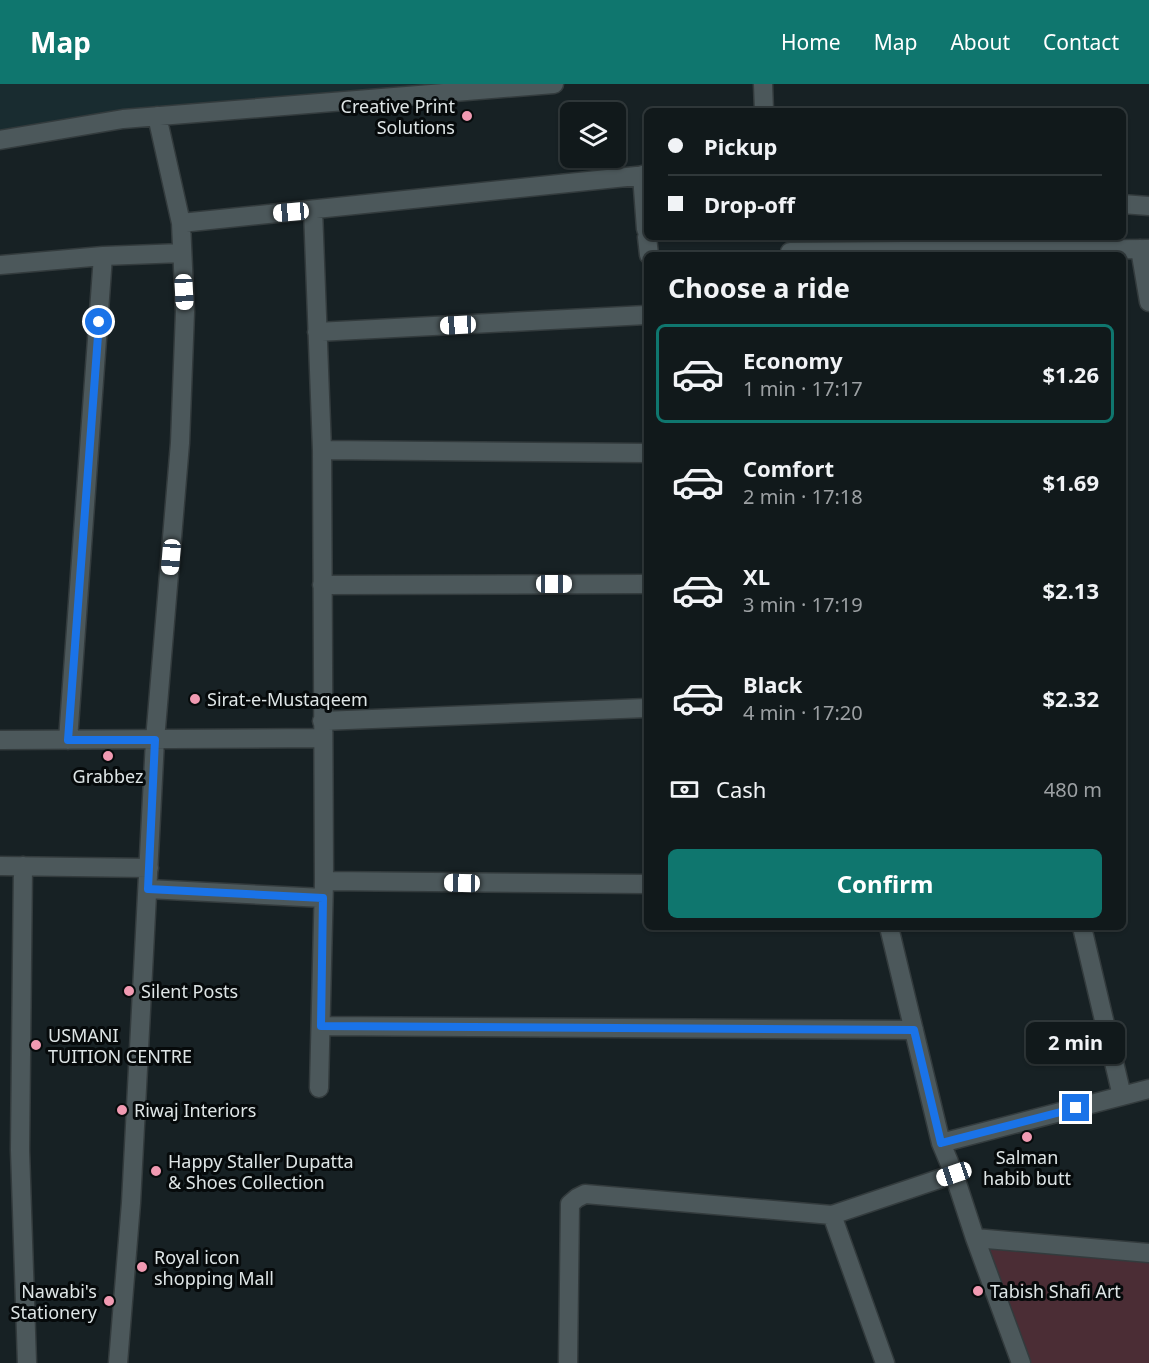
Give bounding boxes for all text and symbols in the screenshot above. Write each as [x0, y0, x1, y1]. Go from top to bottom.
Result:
text: Map [30, 23, 91, 61]
text: Home [781, 28, 841, 56]
text: Map [874, 28, 917, 56]
text: About [950, 28, 1010, 56]
text: Contact [1043, 28, 1119, 56]
place label: Creative Print Solutions [341, 94, 455, 139]
map controls [560, 102, 626, 168]
button: layers [560, 102, 626, 168]
marker: Creative Print Solutions [460, 109, 474, 123]
text: Pickup [704, 131, 777, 161]
text: Drop-off [704, 189, 795, 219]
car [272, 201, 310, 223]
text: Choose a ride [668, 269, 850, 306]
car [174, 274, 194, 310]
route start [85, 308, 112, 335]
car [440, 315, 476, 335]
text: Economy [743, 345, 842, 375]
icon: car [671, 347, 725, 401]
text: $1.26 [1042, 359, 1099, 389]
text: 1 min · 17:17 [743, 375, 863, 402]
text: Comfort [743, 453, 834, 483]
icon: car [671, 455, 725, 509]
text: $1.69 [1042, 467, 1099, 497]
text: 2 min · 17:18 [743, 483, 863, 510]
car [160, 538, 182, 576]
text: XL [743, 561, 770, 591]
icon: car [671, 563, 725, 617]
car [536, 575, 572, 593]
text: $2.13 [1042, 575, 1099, 605]
text: 3 min · 17:19 [743, 591, 863, 618]
text: Black [743, 669, 802, 699]
icon: car [671, 671, 725, 725]
text: $2.32 [1042, 683, 1099, 713]
place label: Sirat-e-Mustaqeem [207, 687, 368, 711]
marker: Sirat-e-Mustaqeem [188, 692, 202, 706]
text: 4 min · 17:20 [743, 699, 863, 726]
marker: Grabbez [101, 749, 115, 763]
place label: Grabbez [73, 764, 143, 788]
icon: cash [668, 773, 701, 806]
text: Cash [716, 774, 766, 804]
text: 480 m [1044, 776, 1102, 803]
button: Confirm [668, 849, 1102, 918]
car [444, 874, 480, 892]
place label: Silent Posts [141, 979, 238, 1003]
marker: Silent Posts [122, 984, 136, 998]
callout: 2 min [1026, 1021, 1126, 1063]
place label: USMANI TUITION CENTRE [48, 1023, 192, 1068]
text: 2 min [1048, 1029, 1103, 1056]
marker: USMANI TUITION CENTRE [29, 1038, 43, 1052]
route end [1062, 1094, 1089, 1121]
place label: Riwaj Interiors [134, 1098, 256, 1122]
marker: Riwaj Interiors [115, 1103, 129, 1117]
marker: Salman habib butt [1020, 1130, 1034, 1144]
place label: Salman habib butt [983, 1145, 1071, 1190]
place label: Happy Staller Dupatta & Shoes Collection [168, 1149, 354, 1194]
car [934, 1160, 974, 1188]
marker: Happy Staller Dupatta & Shoes Collection [149, 1164, 163, 1178]
place label: Royal icon shopping Mall [154, 1245, 274, 1290]
marker: Royal icon shopping Mall [135, 1260, 149, 1274]
place label: Nawabi's Stationery [11, 1279, 98, 1324]
place label: Tabish Shafi Art [990, 1279, 1121, 1303]
marker: Tabish Shafi Art [971, 1284, 985, 1298]
marker: Nawabi's Stationery [102, 1294, 116, 1308]

